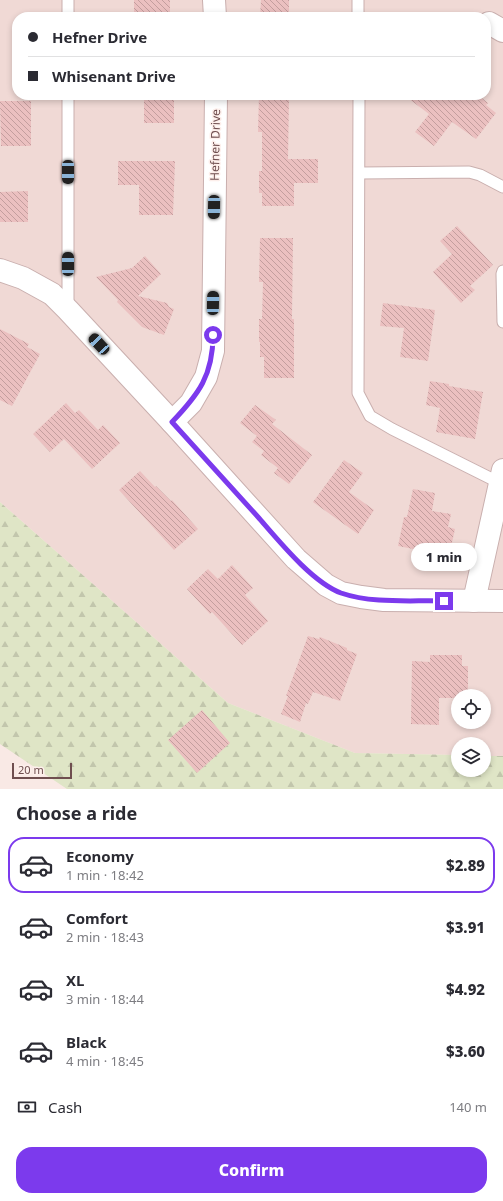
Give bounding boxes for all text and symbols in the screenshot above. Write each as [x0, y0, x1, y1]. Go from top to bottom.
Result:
text: Hefner Drive [52, 27, 147, 47]
text: Whisenant Drive [52, 66, 176, 86]
street label: Hefner Drive [206, 109, 224, 181]
car [62, 160, 74, 184]
car [208, 195, 220, 219]
car [62, 252, 74, 276]
car [207, 291, 219, 315]
route start [204, 326, 222, 344]
car [86, 331, 112, 357]
callout: 1 min [411, 543, 477, 571]
text: 1 min [426, 548, 462, 566]
route end [435, 592, 453, 610]
map controls [451, 689, 491, 777]
button: locate [451, 689, 491, 729]
button: layers [451, 737, 491, 777]
scale bar [12, 761, 72, 780]
text: 20 m [18, 762, 44, 777]
text: Choose a ride [16, 801, 137, 825]
text: Economy [66, 846, 134, 866]
icon: car [18, 847, 54, 883]
text: $2.89 [446, 855, 485, 875]
text: 1 min · 18:42 [66, 866, 144, 884]
text: Comfort [66, 908, 128, 928]
icon: car [18, 909, 54, 945]
text: $3.91 [446, 917, 485, 937]
text: 2 min · 18:43 [66, 928, 144, 946]
text: XL [66, 970, 84, 990]
icon: car [18, 971, 54, 1007]
text: $4.92 [446, 979, 485, 999]
text: 3 min · 18:44 [66, 990, 144, 1008]
text: Black [66, 1032, 106, 1052]
icon: car [18, 1033, 54, 1069]
text: $3.60 [446, 1041, 485, 1061]
text: 4 min · 18:45 [66, 1052, 144, 1070]
icon: cash [16, 1096, 38, 1118]
text: Cash [48, 1097, 82, 1117]
text: 140 m [449, 1098, 487, 1116]
button: Confirm [16, 1147, 487, 1193]

